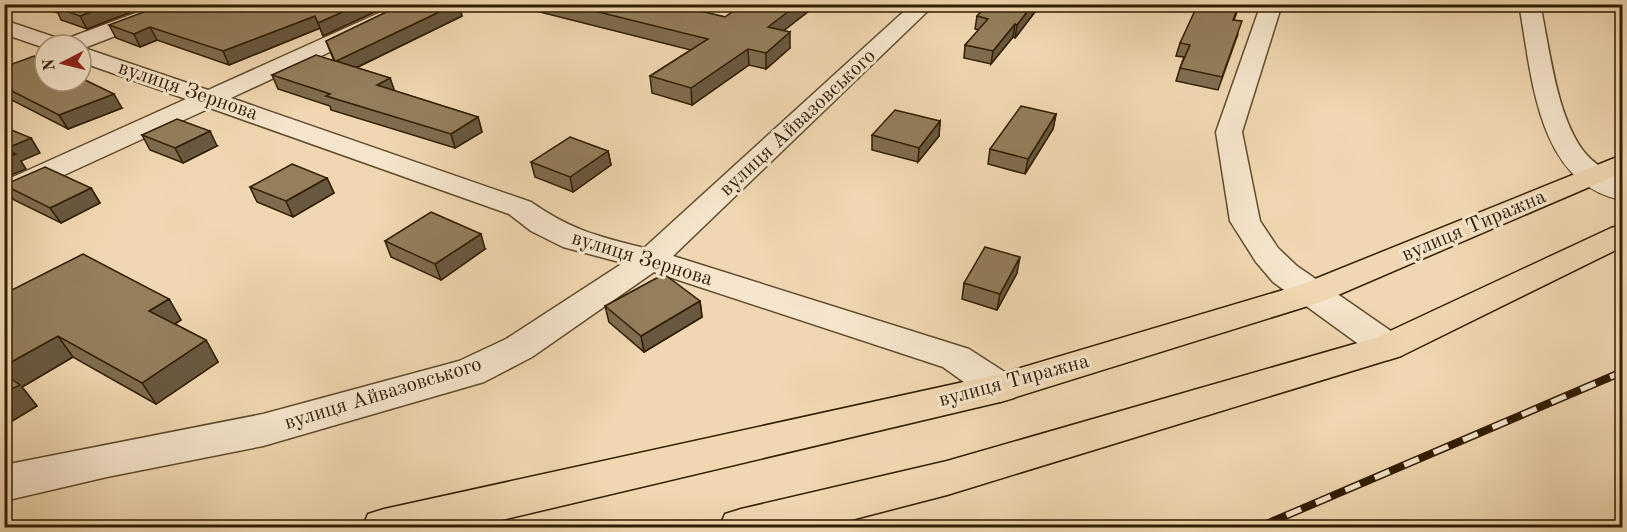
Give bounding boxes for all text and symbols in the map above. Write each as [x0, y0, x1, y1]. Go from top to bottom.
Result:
north arrow [33, 33, 93, 93]
street label: вулиця Айвазовського [716, 45, 880, 201]
text: N [41, 57, 59, 72]
street label: вулиця Зернова [115, 57, 261, 125]
street label: вулиця Тиражна [1399, 186, 1549, 266]
street label: вулиця Зернова [569, 228, 715, 290]
street label: вулиця Тиражна [937, 351, 1091, 411]
street label: вулиця Айвазовського [282, 354, 484, 434]

